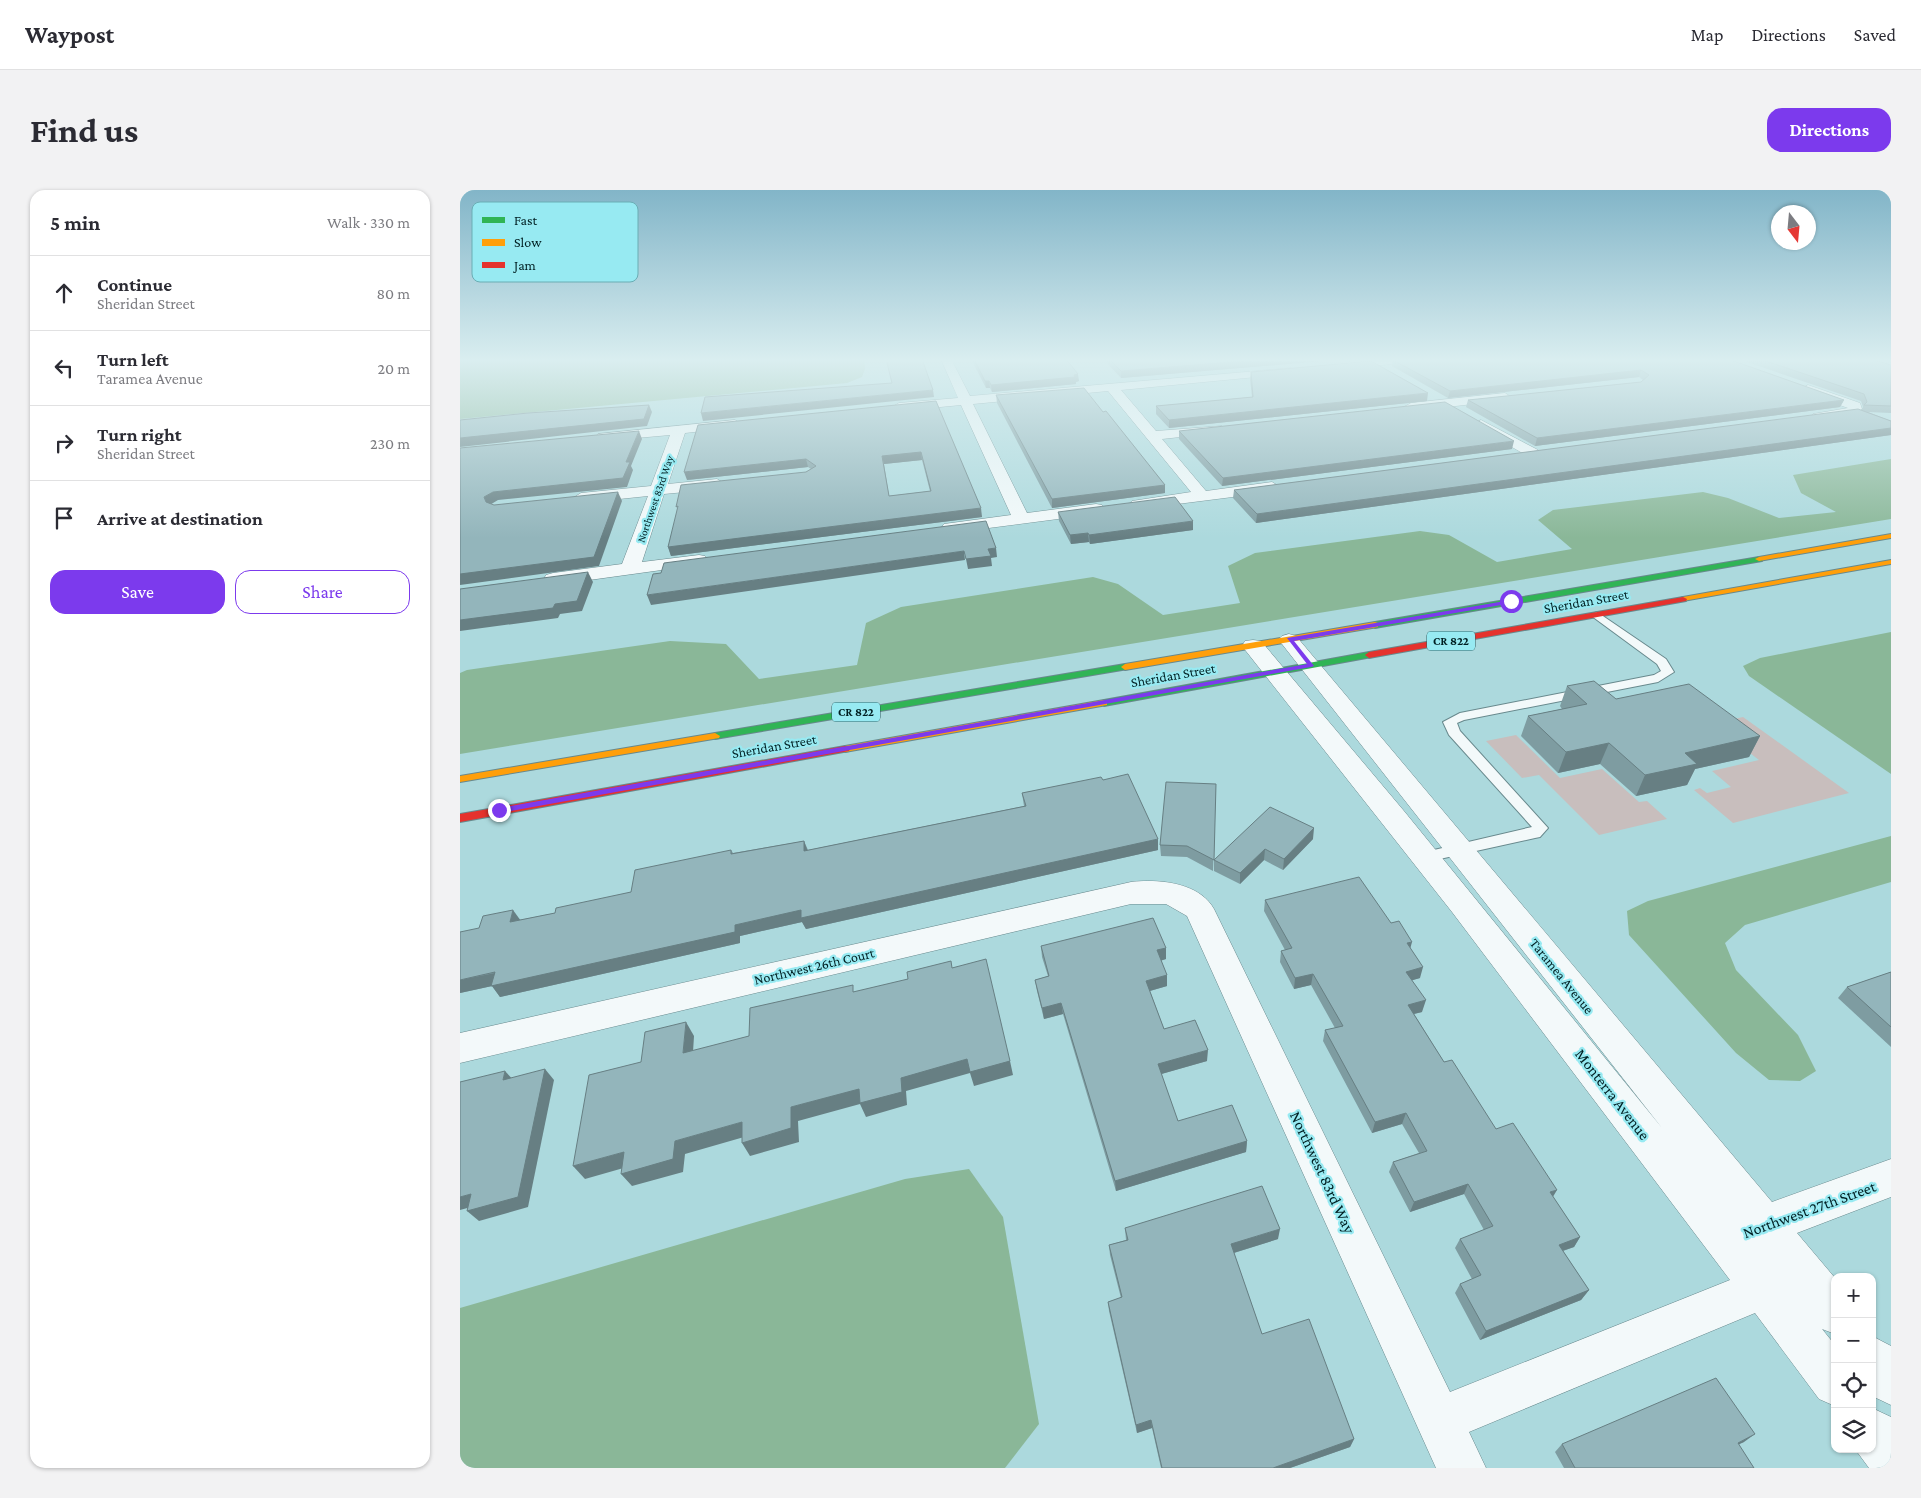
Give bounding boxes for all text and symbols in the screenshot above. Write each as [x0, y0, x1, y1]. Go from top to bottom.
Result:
text: Waypost [25, 21, 114, 48]
text: Map [1691, 25, 1723, 45]
text: Directions [1751, 25, 1826, 45]
text: Saved [1854, 25, 1896, 45]
button: Directions [1767, 108, 1891, 152]
text: Find us [30, 111, 138, 150]
legend [472, 202, 638, 282]
north arrow [1771, 205, 1816, 250]
text: 5 min [50, 211, 100, 235]
text: Fast [514, 212, 538, 228]
text: Walk · 330 m [327, 214, 410, 231]
text: Slow [514, 234, 542, 250]
text: Jam [512, 257, 536, 273]
text: Continue [97, 274, 172, 295]
icon: ahead [50, 279, 78, 307]
text: 80 m [376, 285, 410, 302]
text: Sheridan Street [97, 295, 195, 312]
text: Turn left [97, 349, 169, 370]
icon: left [50, 354, 78, 382]
text: 20 m [377, 360, 410, 377]
text: Taramea Avenue [97, 370, 203, 387]
text: Turn right [97, 424, 182, 445]
icon: right [50, 429, 78, 457]
text: 230 m [370, 435, 410, 452]
text: Sheridan Street [97, 445, 195, 462]
street label: Northwest 83rd Way [635, 453, 677, 544]
icon: arrive [50, 504, 78, 532]
text: Arrive at destination [97, 508, 263, 529]
button: Save [50, 570, 225, 614]
button: Share [235, 570, 410, 614]
street label: Sheridan Street [1542, 586, 1630, 616]
route start [1500, 590, 1523, 613]
road number: CR 822 [1427, 632, 1475, 651]
street label: Sheridan Street [1129, 660, 1217, 690]
road number: CR 822 [832, 702, 880, 722]
street label: Sheridan Street [730, 731, 818, 761]
route end [488, 799, 511, 822]
street label: Taramea Avenue [1527, 935, 1597, 1017]
street label: Northwest 26th Court [752, 944, 876, 988]
street label: Monterra Avenue [1572, 1045, 1653, 1143]
street label: Northwest 83rd Way [1286, 1109, 1359, 1237]
street label: Northwest 27th Street [1740, 1177, 1879, 1241]
map controls [1831, 1273, 1876, 1453]
button: + [1831, 1273, 1876, 1318]
button: − [1831, 1318, 1876, 1363]
button: locate [1831, 1363, 1876, 1408]
button: layers [1831, 1408, 1876, 1453]

